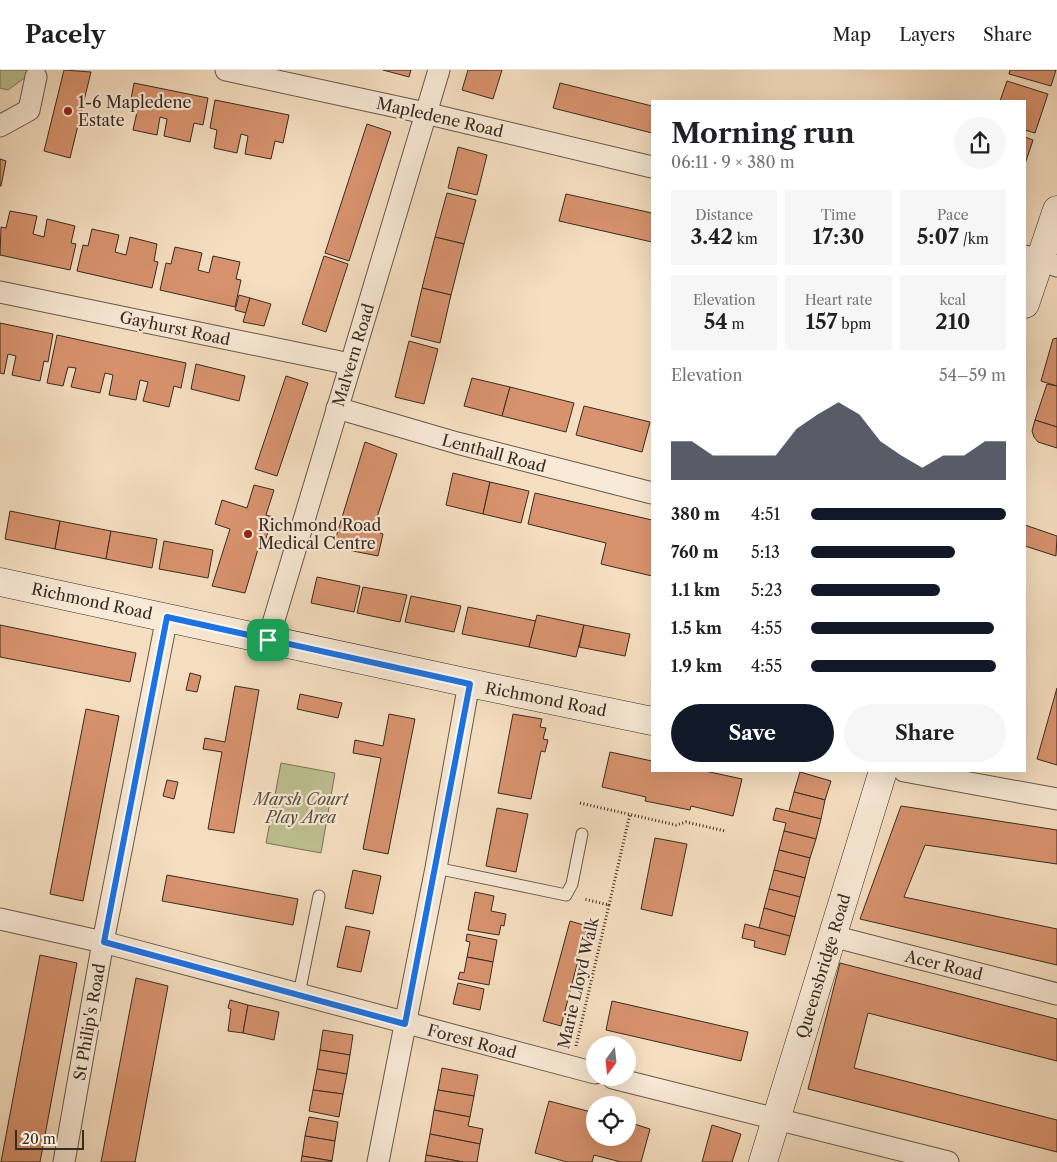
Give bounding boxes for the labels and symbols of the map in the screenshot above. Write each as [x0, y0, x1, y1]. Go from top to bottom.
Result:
place label: 1-6 Mapledene Estate [78, 92, 191, 130]
street label: Mapledene Road [375, 93, 506, 141]
marker: 1-6 Mapledene Estate [62, 105, 74, 117]
street label: Malvern Road [328, 301, 378, 409]
street label: Gayhurst Road [118, 307, 232, 350]
street label: Lenthall Road [440, 430, 548, 477]
place label: Richmond Road Medical Centre [258, 515, 382, 553]
marker: Richmond Road Medical Centre [242, 528, 254, 540]
street label: Richmond Road [30, 578, 155, 624]
pin [247, 619, 289, 661]
street label: Richmond Road [484, 677, 609, 721]
park label: Marsh Court Play Area [252, 789, 350, 827]
street label: Queensbridge Road [791, 891, 855, 1041]
street label: Marie Lloyd Walk [553, 915, 603, 1051]
street label: Acer Road [902, 945, 985, 984]
street label: St Philip's Road [69, 962, 109, 1082]
street label: Forest Road [425, 1020, 519, 1063]
north arrow [586, 1036, 636, 1086]
scale bar [15, 1127, 84, 1150]

